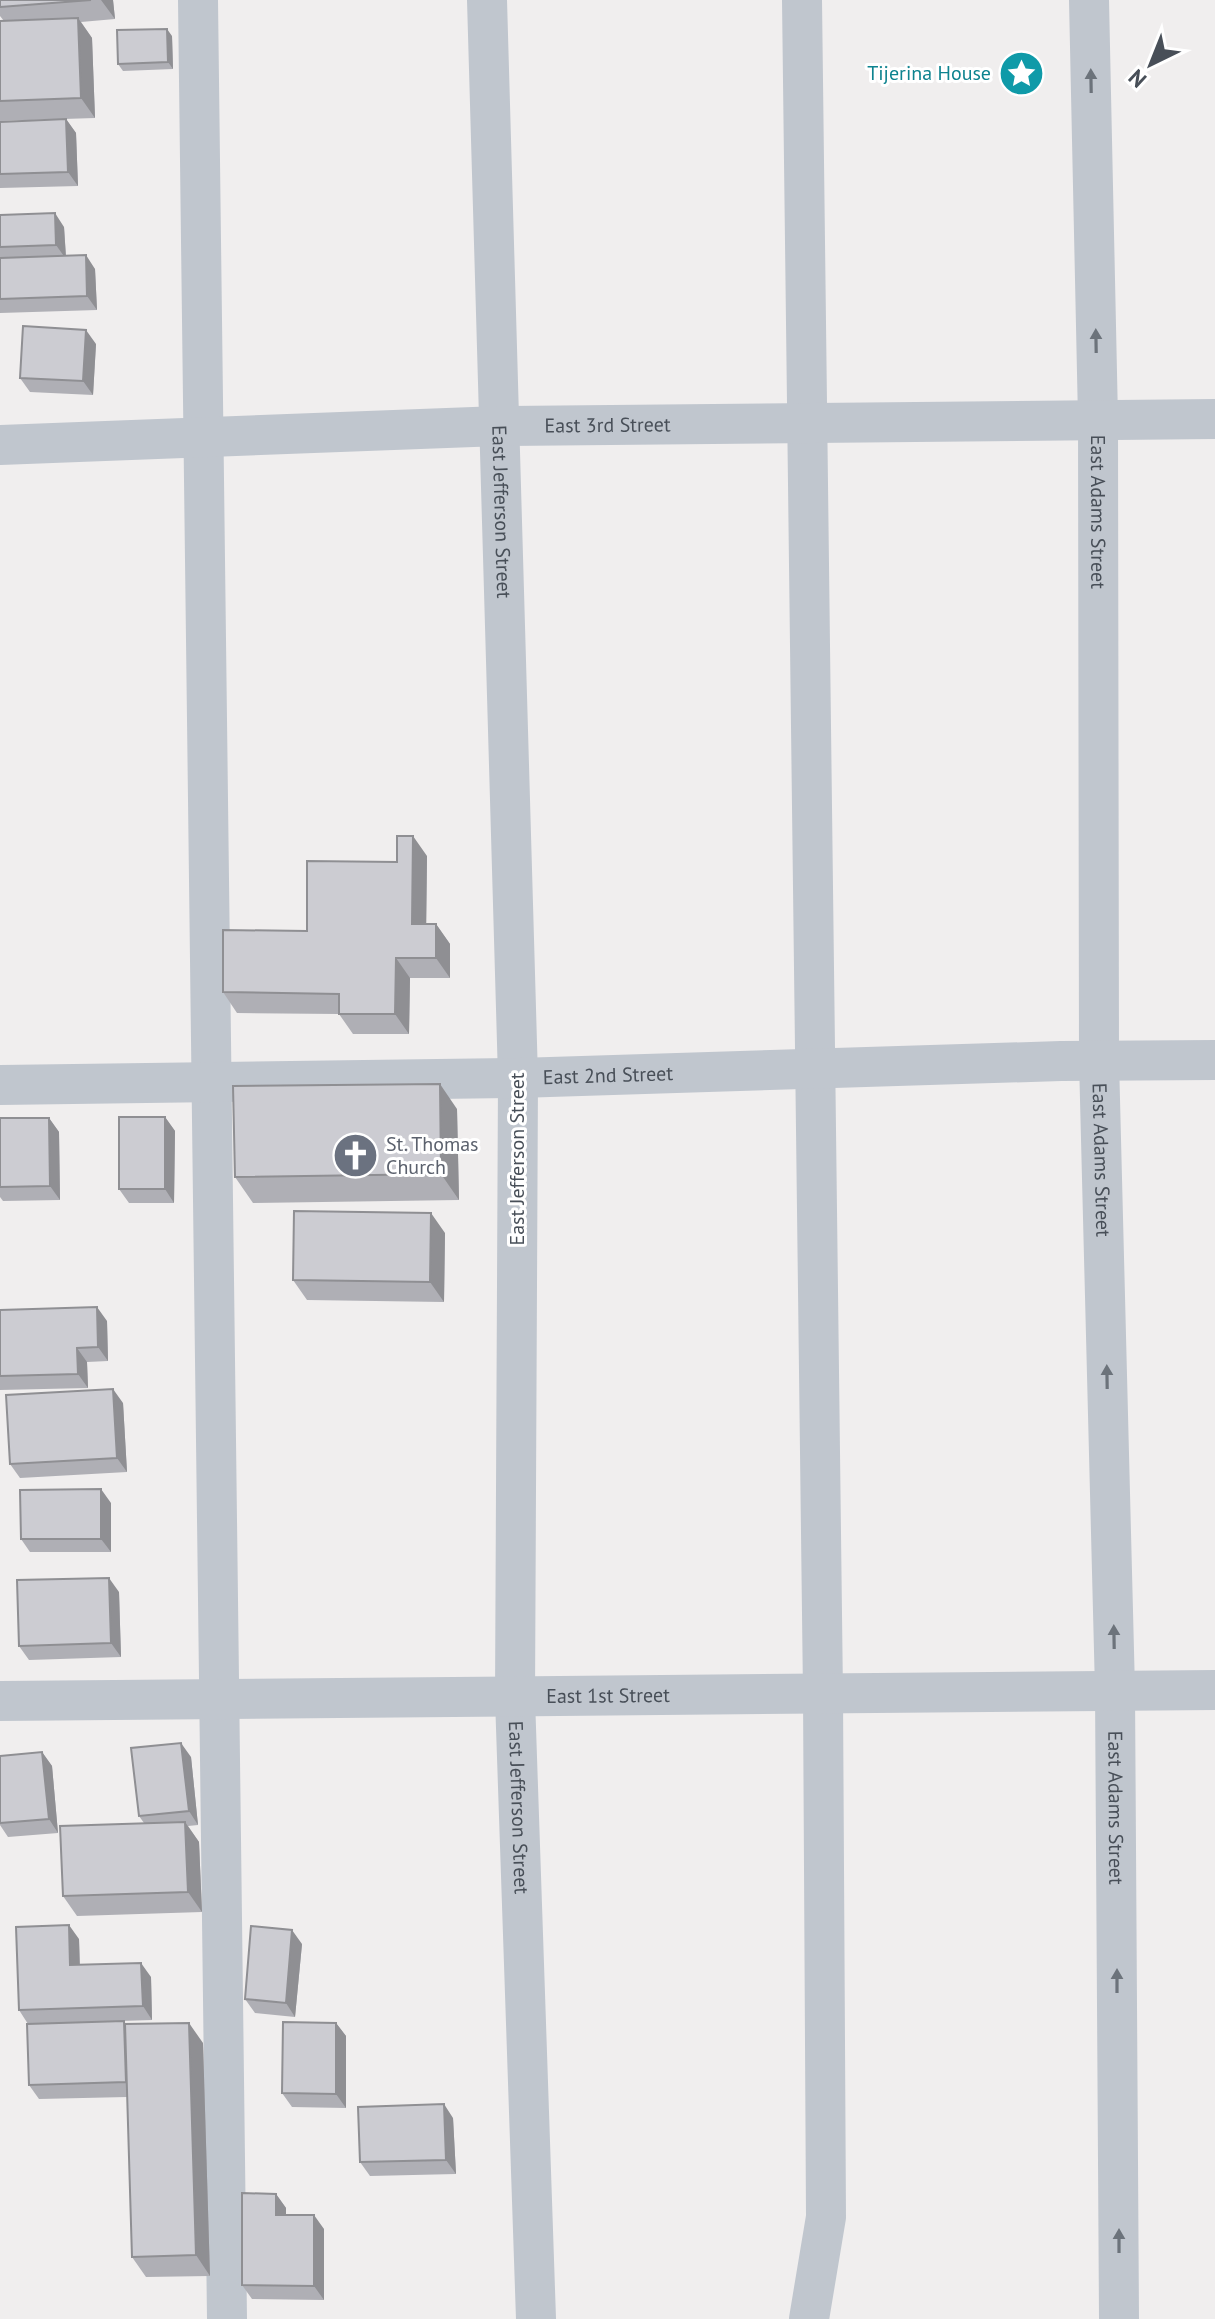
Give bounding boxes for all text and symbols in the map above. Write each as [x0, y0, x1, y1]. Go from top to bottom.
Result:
north arrow [1111, 24, 1191, 104]
place icon: Tijerina House [998, 49, 1046, 97]
place label: Tijerina House [867, 60, 991, 86]
text: N [1123, 63, 1152, 94]
one-way arrow [1084, 68, 1097, 93]
one-way arrow [1090, 328, 1102, 353]
street label: East 3rd Street [544, 411, 671, 439]
street label: East Jefferson Street [486, 425, 517, 599]
street label: East Adams Street [1085, 435, 1111, 589]
street label: East 2nd Street [542, 1060, 674, 1090]
street label: East Jefferson Street [504, 1072, 530, 1246]
street label: East Adams Street [1087, 1083, 1116, 1237]
place label: St. Thomas Church [386, 1131, 479, 1180]
church icon: St. Thomas Church [331, 1132, 379, 1180]
one-way arrow [1101, 1364, 1114, 1389]
one-way arrow [1108, 1624, 1120, 1649]
street label: East 1st Street [546, 1682, 670, 1709]
street label: East Jefferson Street [503, 1720, 535, 1895]
street label: East Adams Street [1102, 1731, 1129, 1885]
one-way arrow [1111, 1968, 1123, 1993]
one-way arrow [1113, 2228, 1125, 2253]

